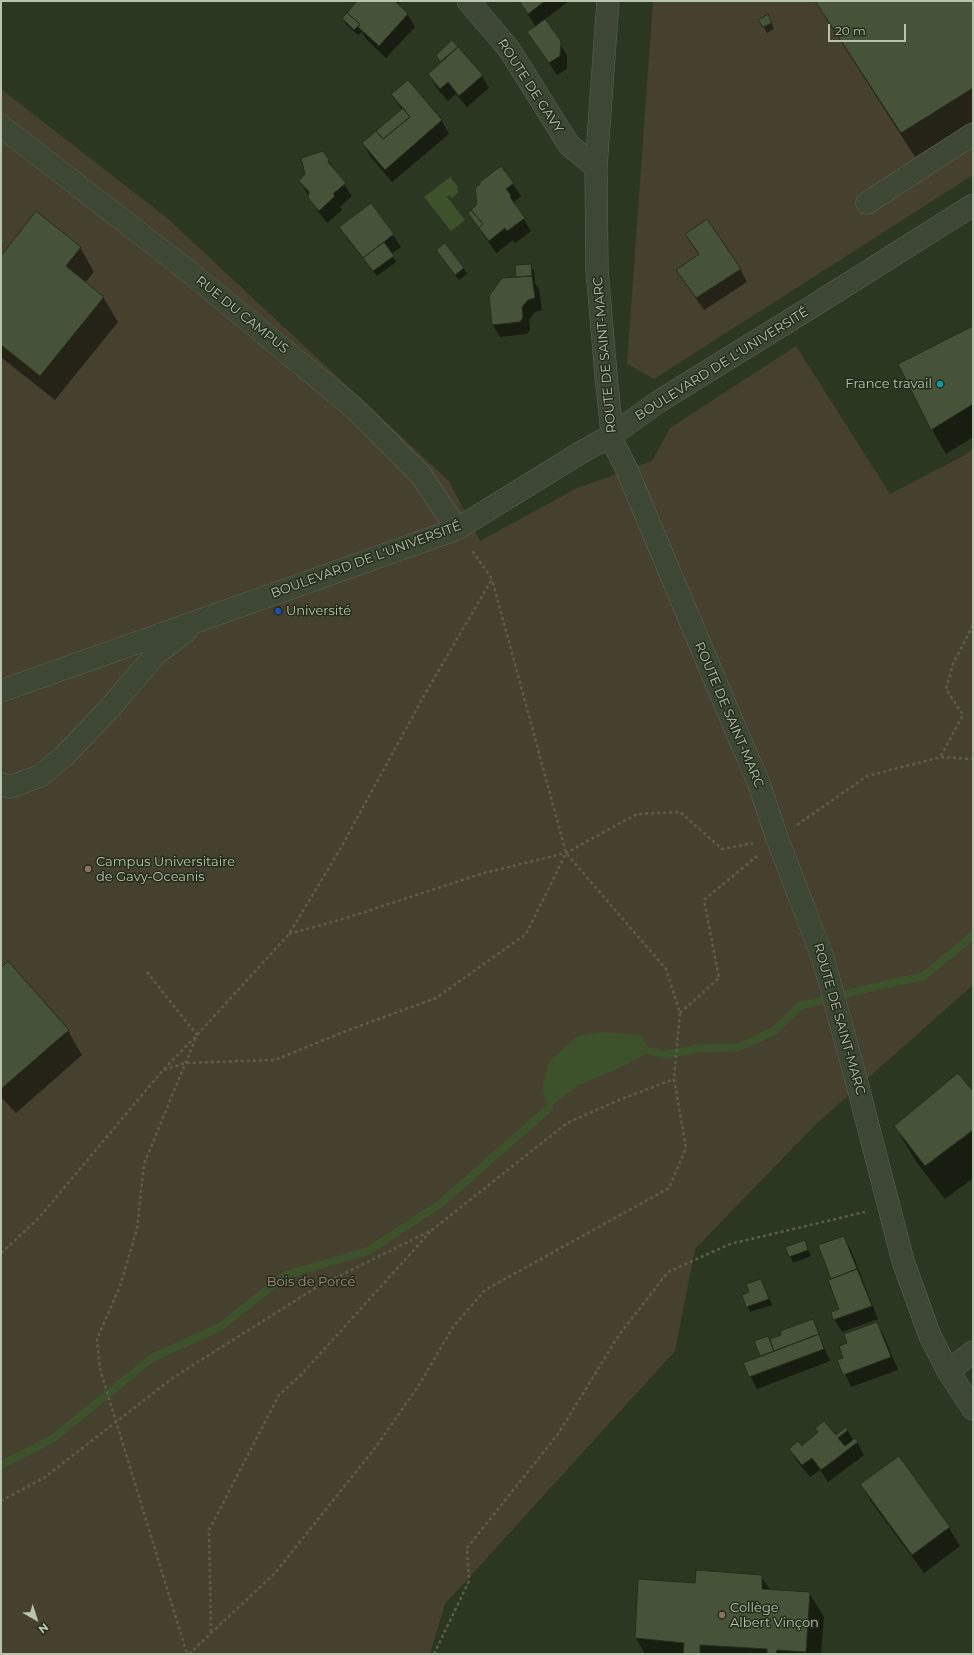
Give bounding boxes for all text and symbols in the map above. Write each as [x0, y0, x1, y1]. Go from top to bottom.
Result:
scale bar [830, 16, 908, 42]
text: 20 m [835, 23, 866, 38]
street label: ROUTE DE GAVY [494, 36, 566, 136]
street label: RUE DU CAMPUS [193, 273, 291, 357]
street label: ROUTE DE SAINT-MARC [590, 276, 620, 434]
street label: BOULEVARD DE L'UNIVERSITÉ [632, 304, 812, 424]
place label: France travail [845, 376, 932, 392]
marker: France travail [935, 379, 945, 389]
street label: BOULEVARD DE L'UNIVERSITÉ [269, 518, 463, 602]
place label: Université [286, 603, 351, 619]
marker: Université [273, 606, 283, 616]
street label: ROUTE DE SAINT-MARC [691, 640, 767, 790]
place label: Campus Universitaire de Gavy-Oceanis [96, 854, 235, 885]
marker: Campus Universitaire de Gavy-Oceanis [83, 864, 93, 874]
street label: ROUTE DE SAINT-MARC [810, 941, 868, 1097]
park label: Bois de Porcé [267, 1274, 355, 1290]
north arrow [16, 1599, 56, 1639]
place label: Collège Albert Vinçon [730, 1600, 819, 1631]
marker: Collège Albert Vinçon [717, 1610, 727, 1620]
text: N [36, 1620, 51, 1637]

